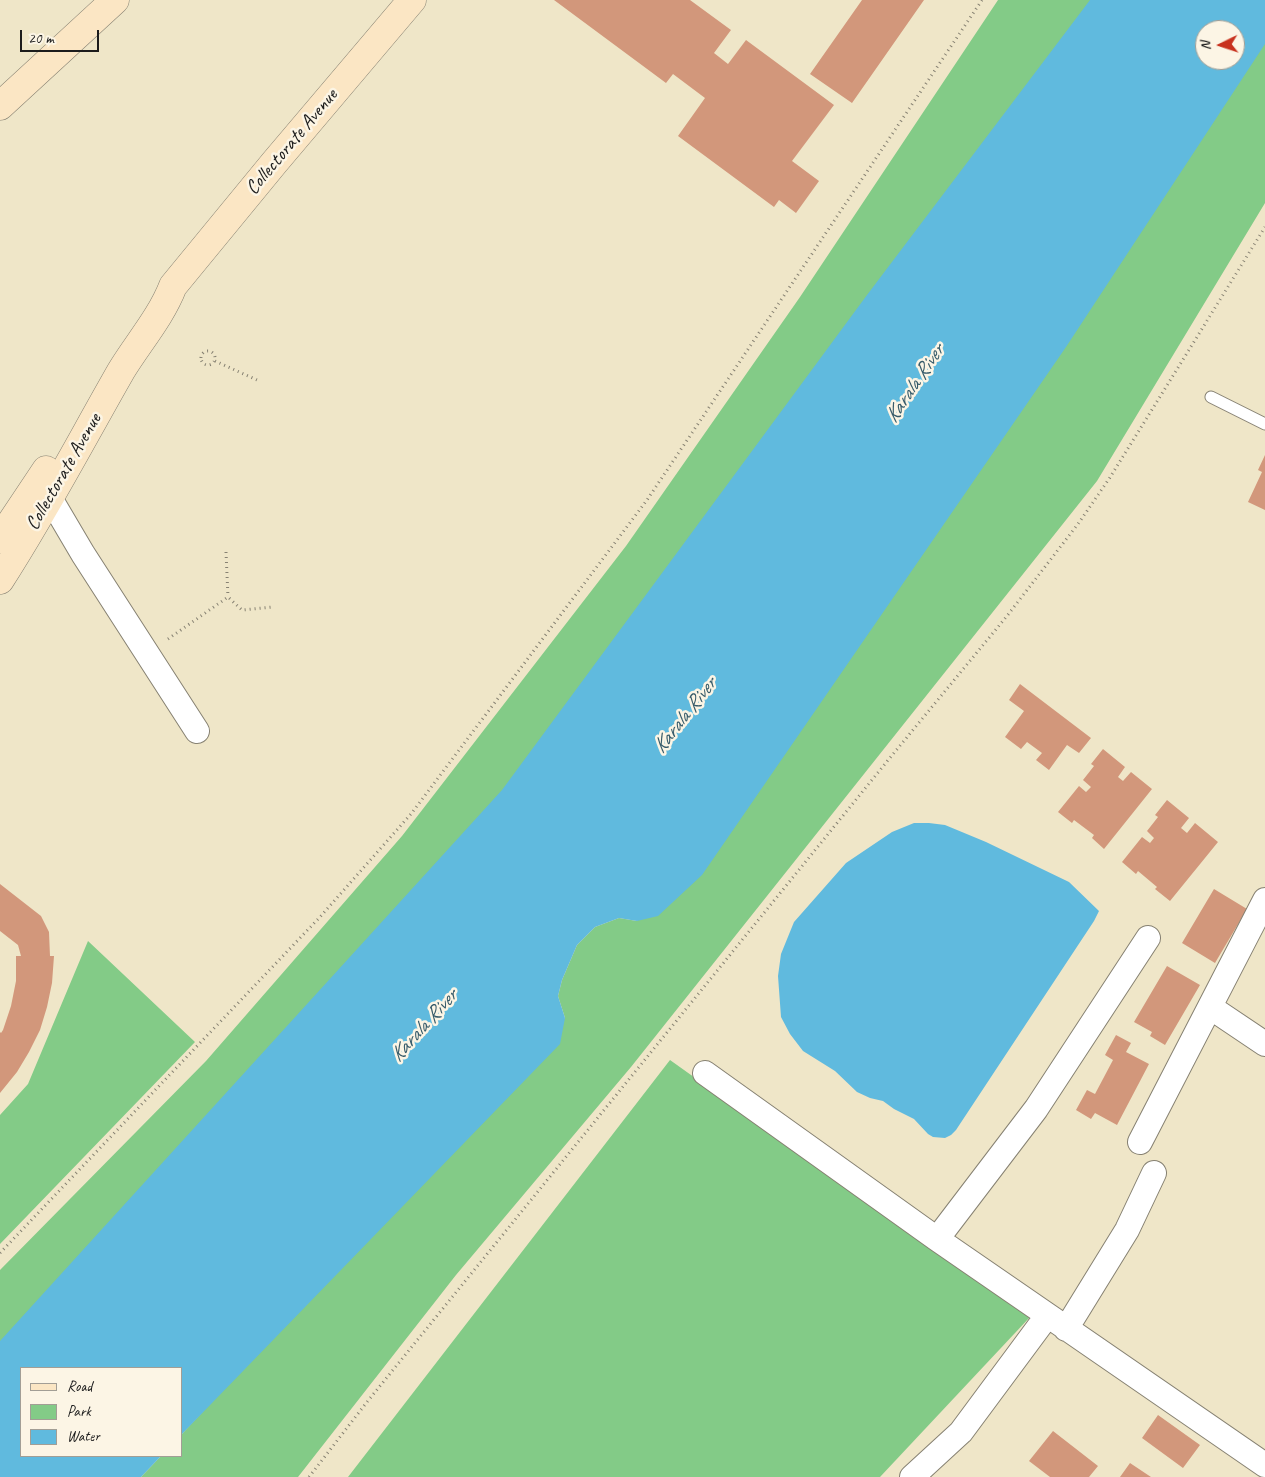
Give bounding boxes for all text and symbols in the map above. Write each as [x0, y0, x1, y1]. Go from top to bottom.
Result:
scale bar [22, 20, 101, 52]
north arrow [1195, 20, 1245, 70]
text: 20 m [28, 29, 54, 48]
text: N [1197, 41, 1214, 51]
street label: Collectorate Avenue [241, 84, 343, 200]
water label: Karala River [880, 340, 950, 428]
street label: Collectorate Avenue [21, 409, 107, 535]
water label: Karala River [648, 673, 722, 759]
water label: Karala River [385, 985, 463, 1067]
legend [20, 1367, 182, 1457]
text: Road [67, 1377, 92, 1396]
text: Park [67, 1402, 91, 1421]
text: Water [67, 1427, 100, 1446]

